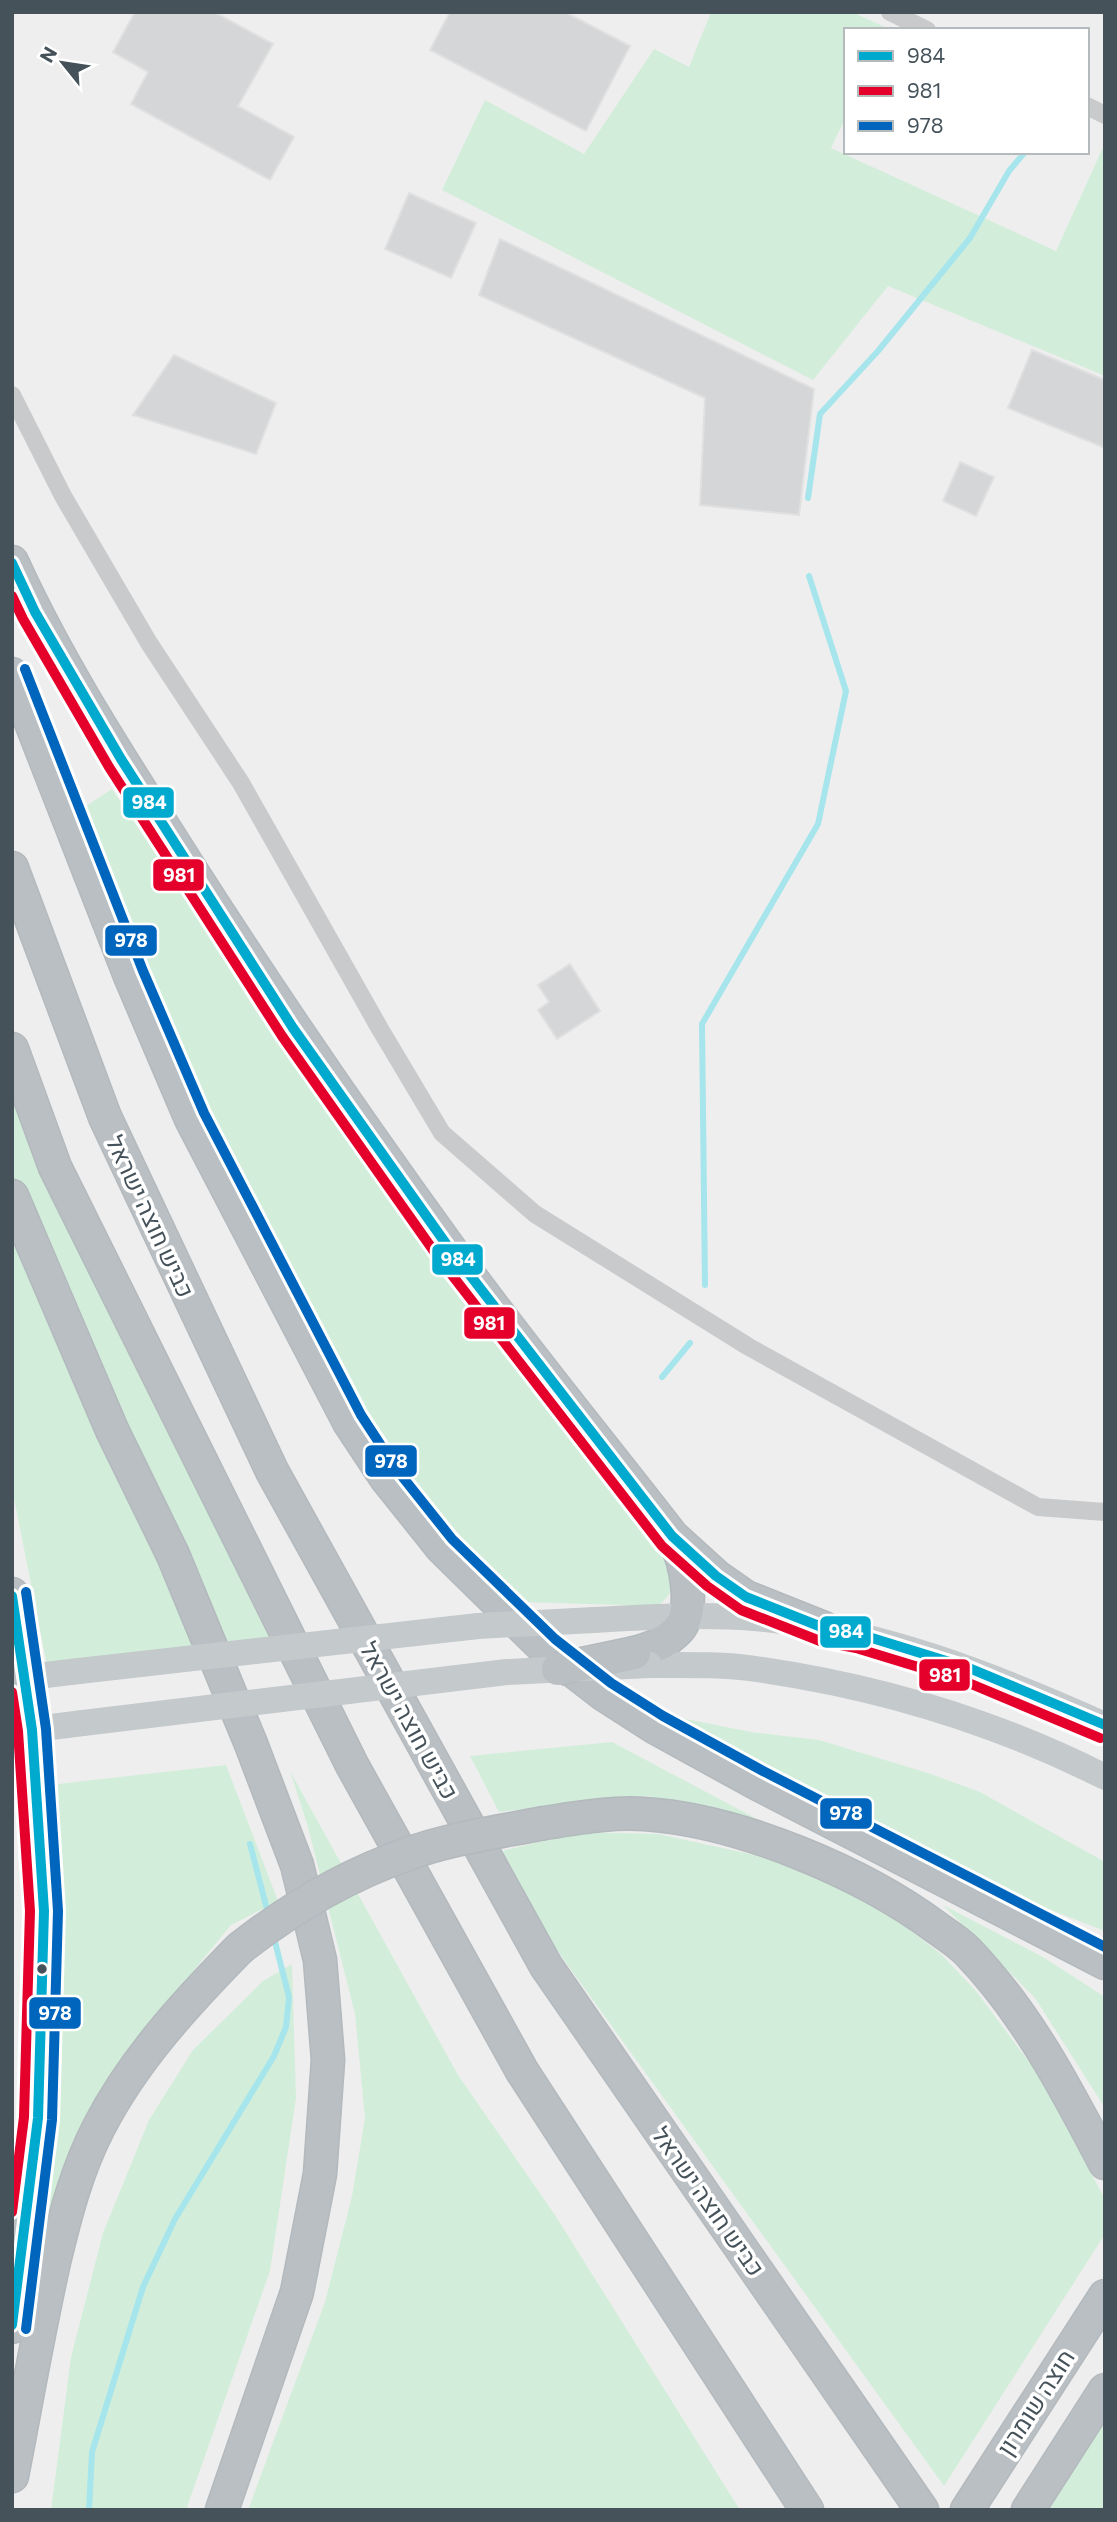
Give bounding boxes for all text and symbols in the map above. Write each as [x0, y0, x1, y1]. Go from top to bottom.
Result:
north arrow [28, 28, 98, 98]
legend [844, 28, 1089, 154]
text: N [34, 42, 61, 66]
text: 984 [907, 42, 945, 67]
text: 981 [907, 77, 941, 102]
text: 978 [907, 112, 943, 137]
line badge: 984 [122, 786, 175, 819]
text: 984 [131, 790, 167, 813]
line badge: 981 [152, 858, 205, 892]
text: 981 [163, 863, 195, 886]
line badge: 978 [104, 924, 158, 957]
text: 978 [114, 928, 148, 951]
street label: כביש חוצה ישראל [101, 1130, 201, 1302]
line badge: 984 [431, 1243, 484, 1276]
text: 984 [440, 1247, 476, 1270]
line badge: 981 [463, 1306, 516, 1340]
text: 981 [473, 1311, 505, 1334]
line badge: 978 [364, 1444, 418, 1478]
text: 978 [374, 1449, 408, 1472]
line badge: 984 [819, 1615, 872, 1649]
text: 984 [828, 1619, 864, 1642]
street label: כביש חוצה ישראל [355, 1636, 465, 1804]
line badge: 981 [918, 1658, 971, 1692]
text: 981 [929, 1663, 961, 1686]
line badge: 978 [819, 1797, 873, 1830]
text: 978 [829, 1801, 863, 1824]
unlabelled marker [35, 1962, 49, 1976]
line badge: 978 [28, 1996, 82, 2030]
text: 978 [38, 2001, 72, 2024]
street label: כביש חוצה ישראל [647, 2121, 771, 2281]
street label: חוצה שומרון [990, 2344, 1080, 2460]

